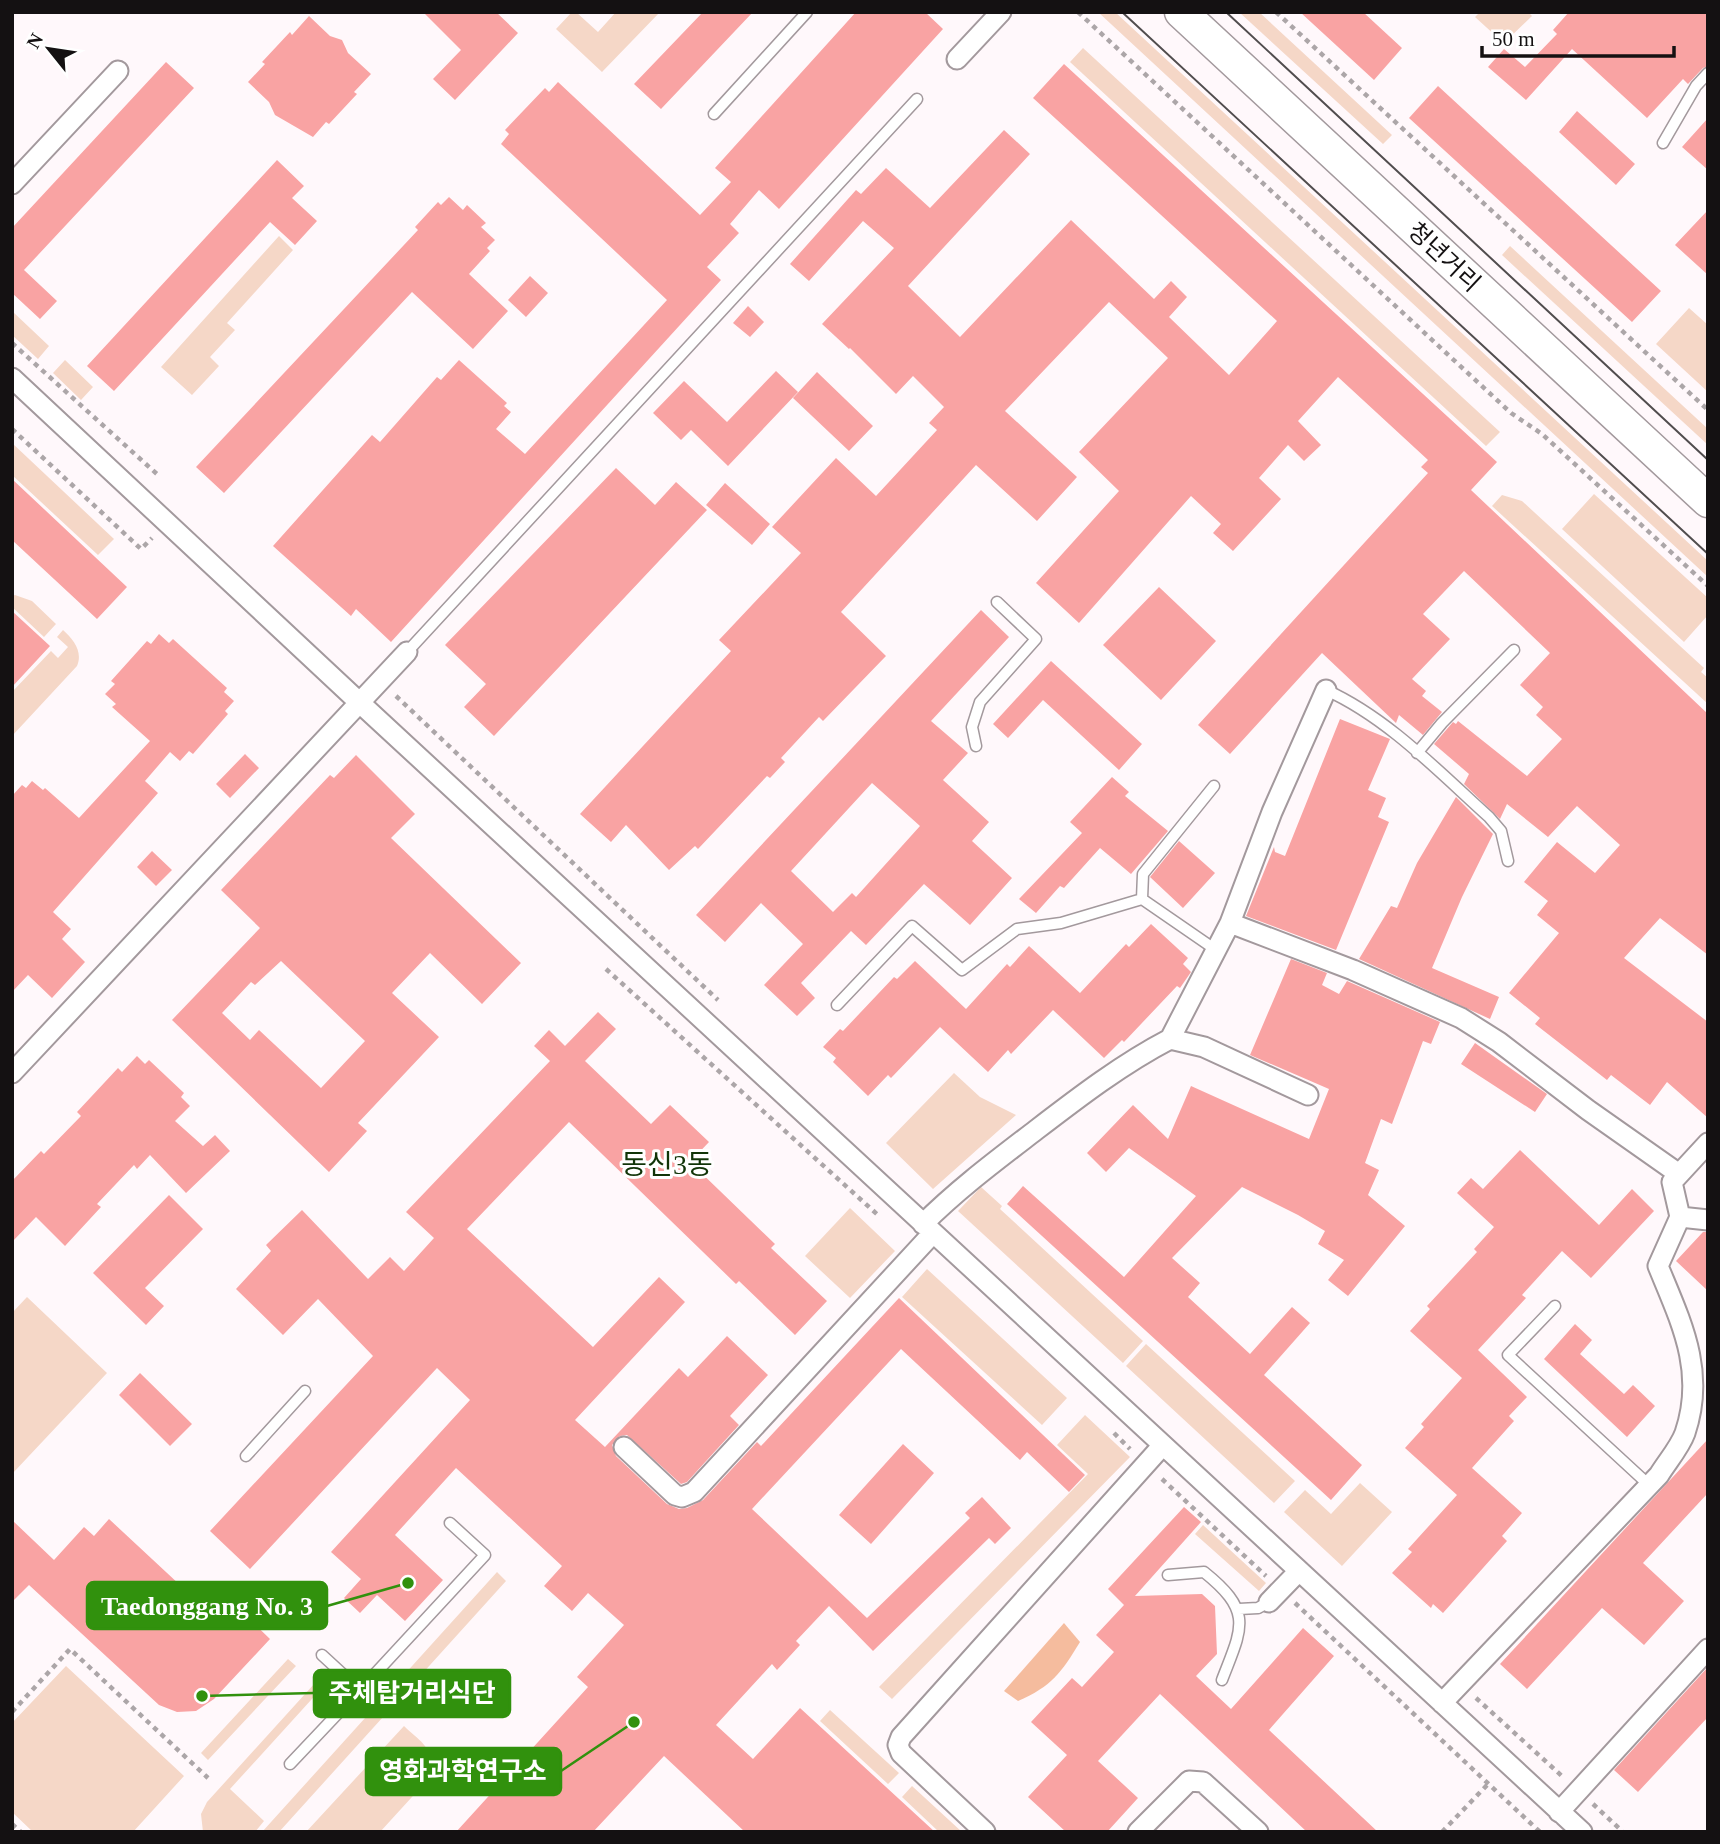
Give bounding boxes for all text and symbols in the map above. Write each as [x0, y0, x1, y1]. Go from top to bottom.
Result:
north arrow [14, 14, 84, 84]
scale bar [1482, 14, 1674, 58]
text: 50 m [1492, 27, 1535, 51]
text: N [22, 29, 47, 52]
street label: 청년거리 [1403, 217, 1485, 297]
district label: 동신3동 [621, 1149, 713, 1180]
callout: Taedonggang No. 3 [87, 1582, 327, 1629]
text: Taedonggang No. 3 [101, 1592, 313, 1621]
callout: 주체탑거리식단 [314, 1670, 510, 1717]
text: 주체탑거리식단 [328, 1679, 496, 1708]
callout: 영화과학연구소 [366, 1748, 561, 1795]
text: 영화과학연구소 [379, 1757, 547, 1786]

